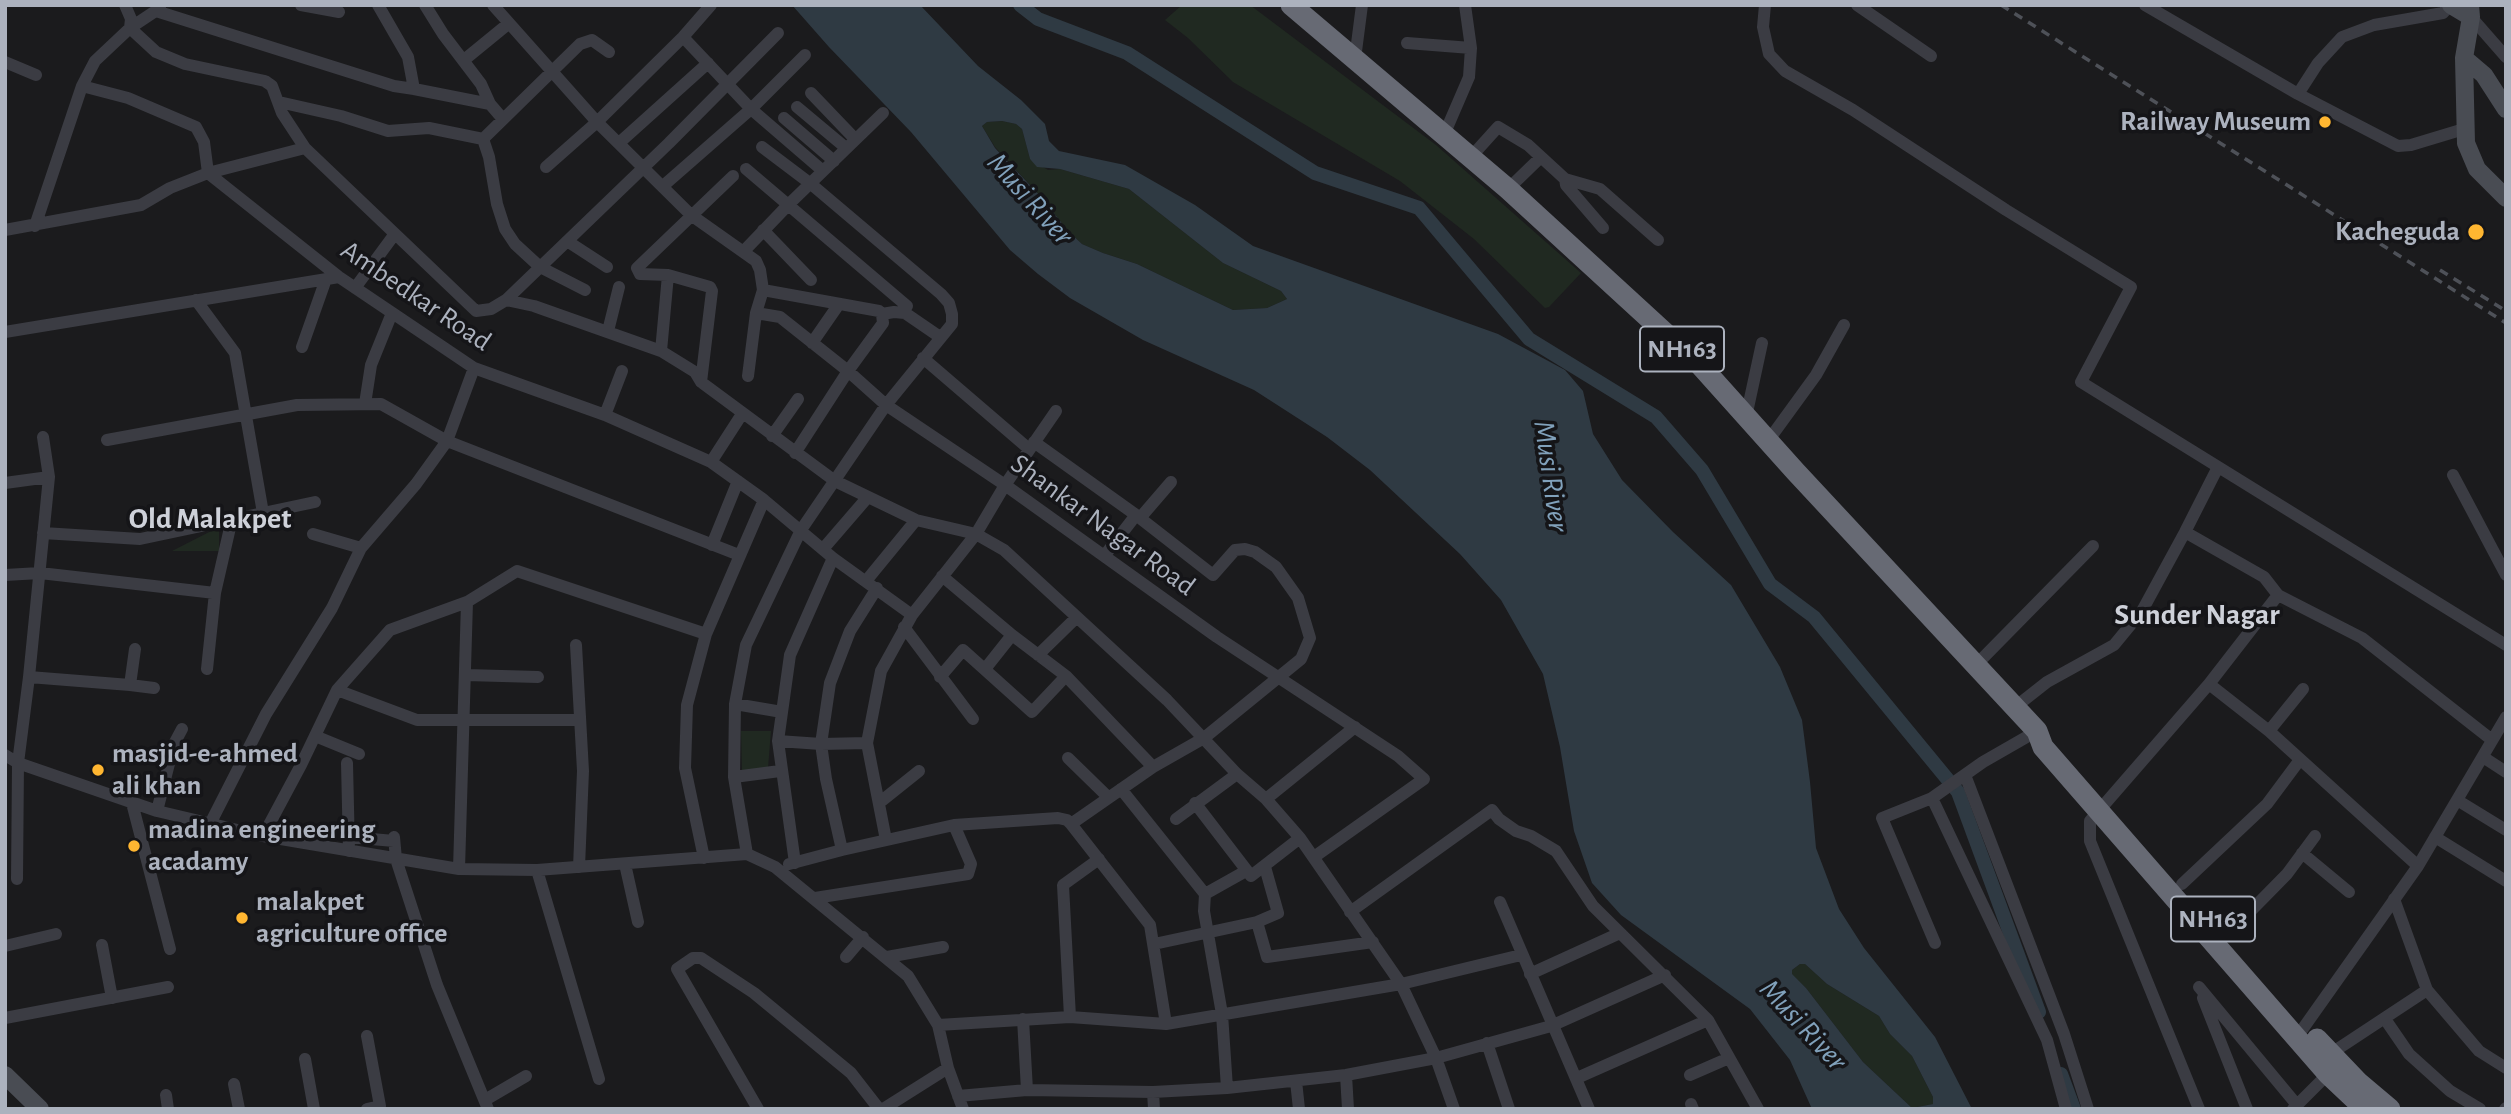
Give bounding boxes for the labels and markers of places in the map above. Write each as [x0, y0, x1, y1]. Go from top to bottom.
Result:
place label: Railway Museum [2120, 105, 2311, 139]
marker: Railway Museum [2317, 114, 2333, 130]
place label: Kacheguda [2335, 215, 2460, 249]
marker: Kacheguda [2466, 222, 2486, 242]
place label: masjid-e-ahmed ali khan [112, 737, 298, 803]
marker: masjid-e-ahmed ali khan [90, 762, 106, 778]
place label: madina engineering acadamy [148, 813, 375, 879]
marker: madina engineering acadamy [126, 838, 142, 854]
place label: malakpet agriculture office [256, 885, 447, 951]
marker: malakpet agriculture office [234, 910, 250, 926]

